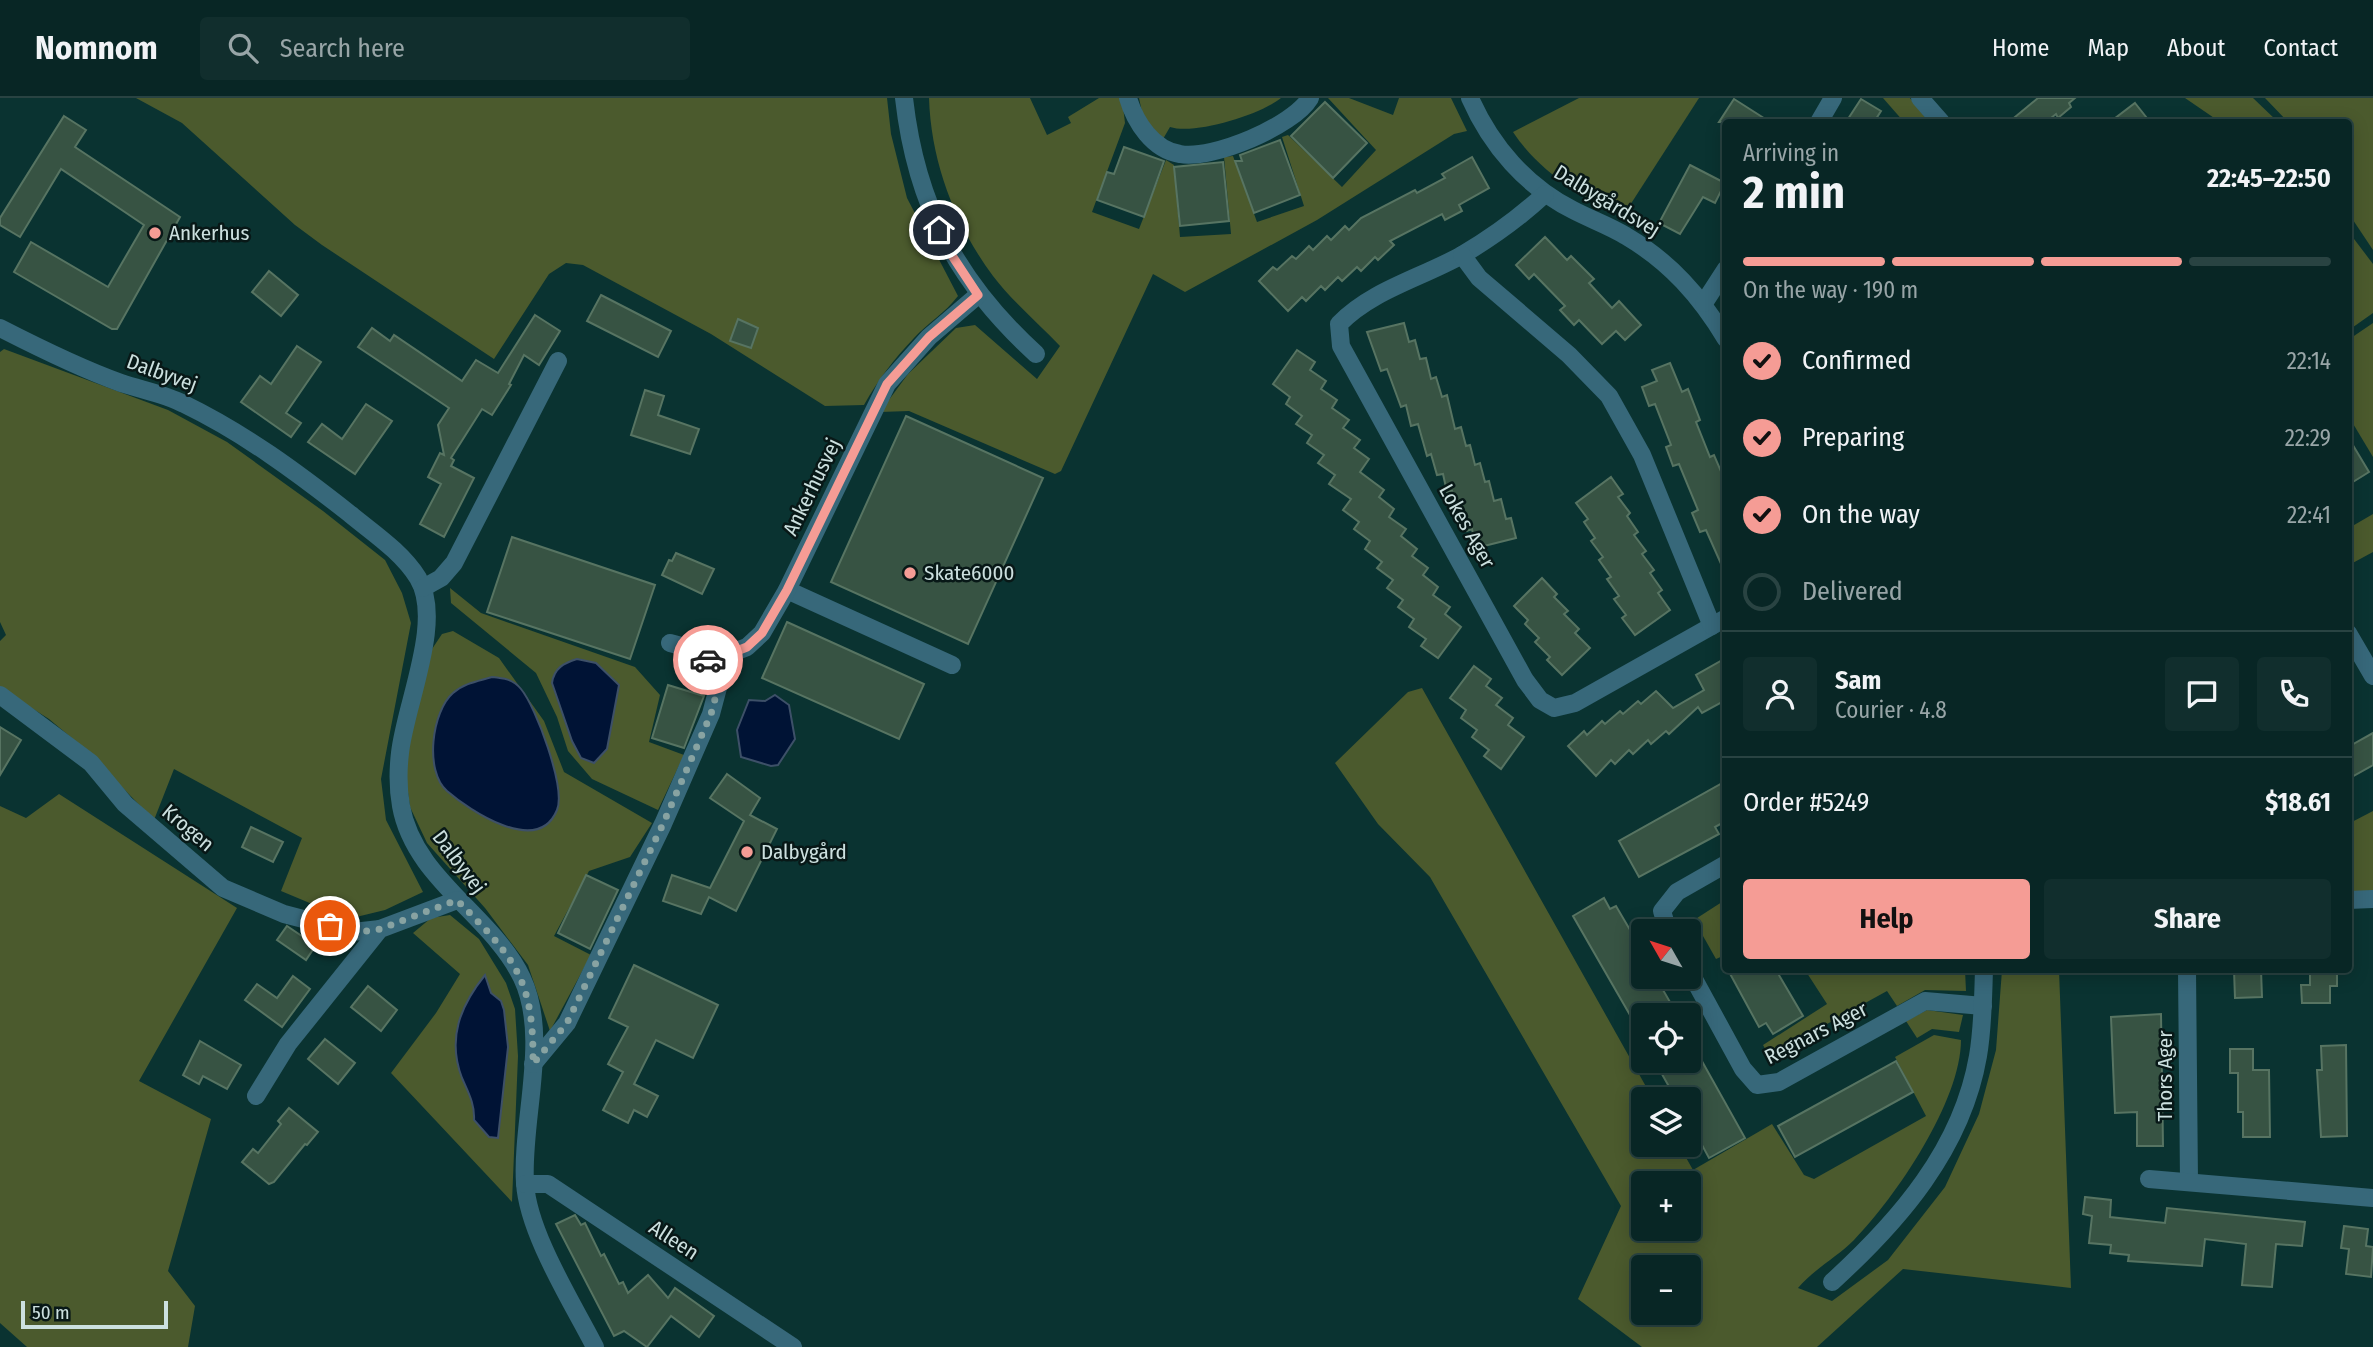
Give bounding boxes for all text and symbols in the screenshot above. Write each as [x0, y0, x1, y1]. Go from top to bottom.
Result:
search box [200, 17, 690, 80]
text: Nomnom [35, 28, 158, 68]
icon: search [224, 29, 262, 67]
text: Search here [280, 33, 405, 64]
text: Home [1992, 34, 2049, 62]
text: Map [2087, 34, 2129, 62]
text: About [2167, 34, 2225, 62]
text: Contact [2263, 34, 2338, 62]
text: Arriving in [1743, 139, 1839, 167]
street label: Dalbygårdsvej [1549, 159, 1665, 243]
text: 22:45–22:50 [2207, 163, 2331, 194]
text: 2 min [1743, 165, 1845, 220]
pin [909, 200, 969, 260]
icon: home [920, 211, 958, 249]
place label: Ankerhus [169, 220, 249, 246]
marker: Ankerhus [147, 225, 163, 241]
text: On the way · 190 m [1743, 276, 1918, 304]
icon: check [1743, 342, 1781, 380]
text: Confirmed [1802, 345, 1912, 376]
text: 22:14 [2287, 347, 2331, 375]
street label: Dalbyvej [123, 348, 201, 398]
icon: check [1743, 419, 1781, 457]
text: Preparing [1802, 422, 1904, 453]
text: 22:29 [2285, 424, 2331, 452]
street label: Ankerhusvej [777, 434, 847, 540]
street label: Lokes Ager [1433, 479, 1501, 573]
icon: check [1743, 496, 1781, 534]
text: On the way [1802, 499, 1920, 530]
text: 22:41 [2287, 501, 2331, 529]
place label: Skate6000 [924, 560, 1014, 586]
marker: Skate6000 [902, 565, 918, 581]
text: Delivered [1802, 576, 1903, 607]
courier [673, 625, 743, 695]
icon: car [689, 641, 727, 679]
button: person [1743, 657, 1817, 731]
button: chat [2165, 657, 2239, 731]
button: phone [2257, 657, 2331, 731]
text: Sam [1835, 665, 1881, 696]
text: Courier · 4.8 [1835, 696, 1947, 724]
text: Order #5249 [1743, 787, 1869, 818]
text: $18.61 [2265, 787, 2331, 818]
street label: Krogen [157, 799, 219, 857]
street label: Dalbyvej [427, 825, 491, 899]
place label: Dalbygård [761, 839, 847, 865]
marker: Dalbygård [739, 844, 755, 860]
button: Help [1743, 879, 2030, 959]
button: Share [2044, 879, 2331, 959]
pin [300, 896, 360, 956]
icon: bag [311, 907, 349, 945]
north arrow [1631, 919, 1701, 989]
map controls [1631, 919, 1701, 1325]
street label: Regnars Ager [1760, 996, 1872, 1070]
button: locate [1631, 1003, 1701, 1073]
street label: Thors Ager [2152, 1030, 2178, 1122]
button: layers [1631, 1087, 1701, 1157]
button: + [1631, 1171, 1701, 1241]
street label: Alleen [644, 1214, 704, 1266]
button: − [1631, 1255, 1701, 1325]
scale bar [21, 1298, 168, 1330]
text: 50 m [32, 1301, 70, 1324]

